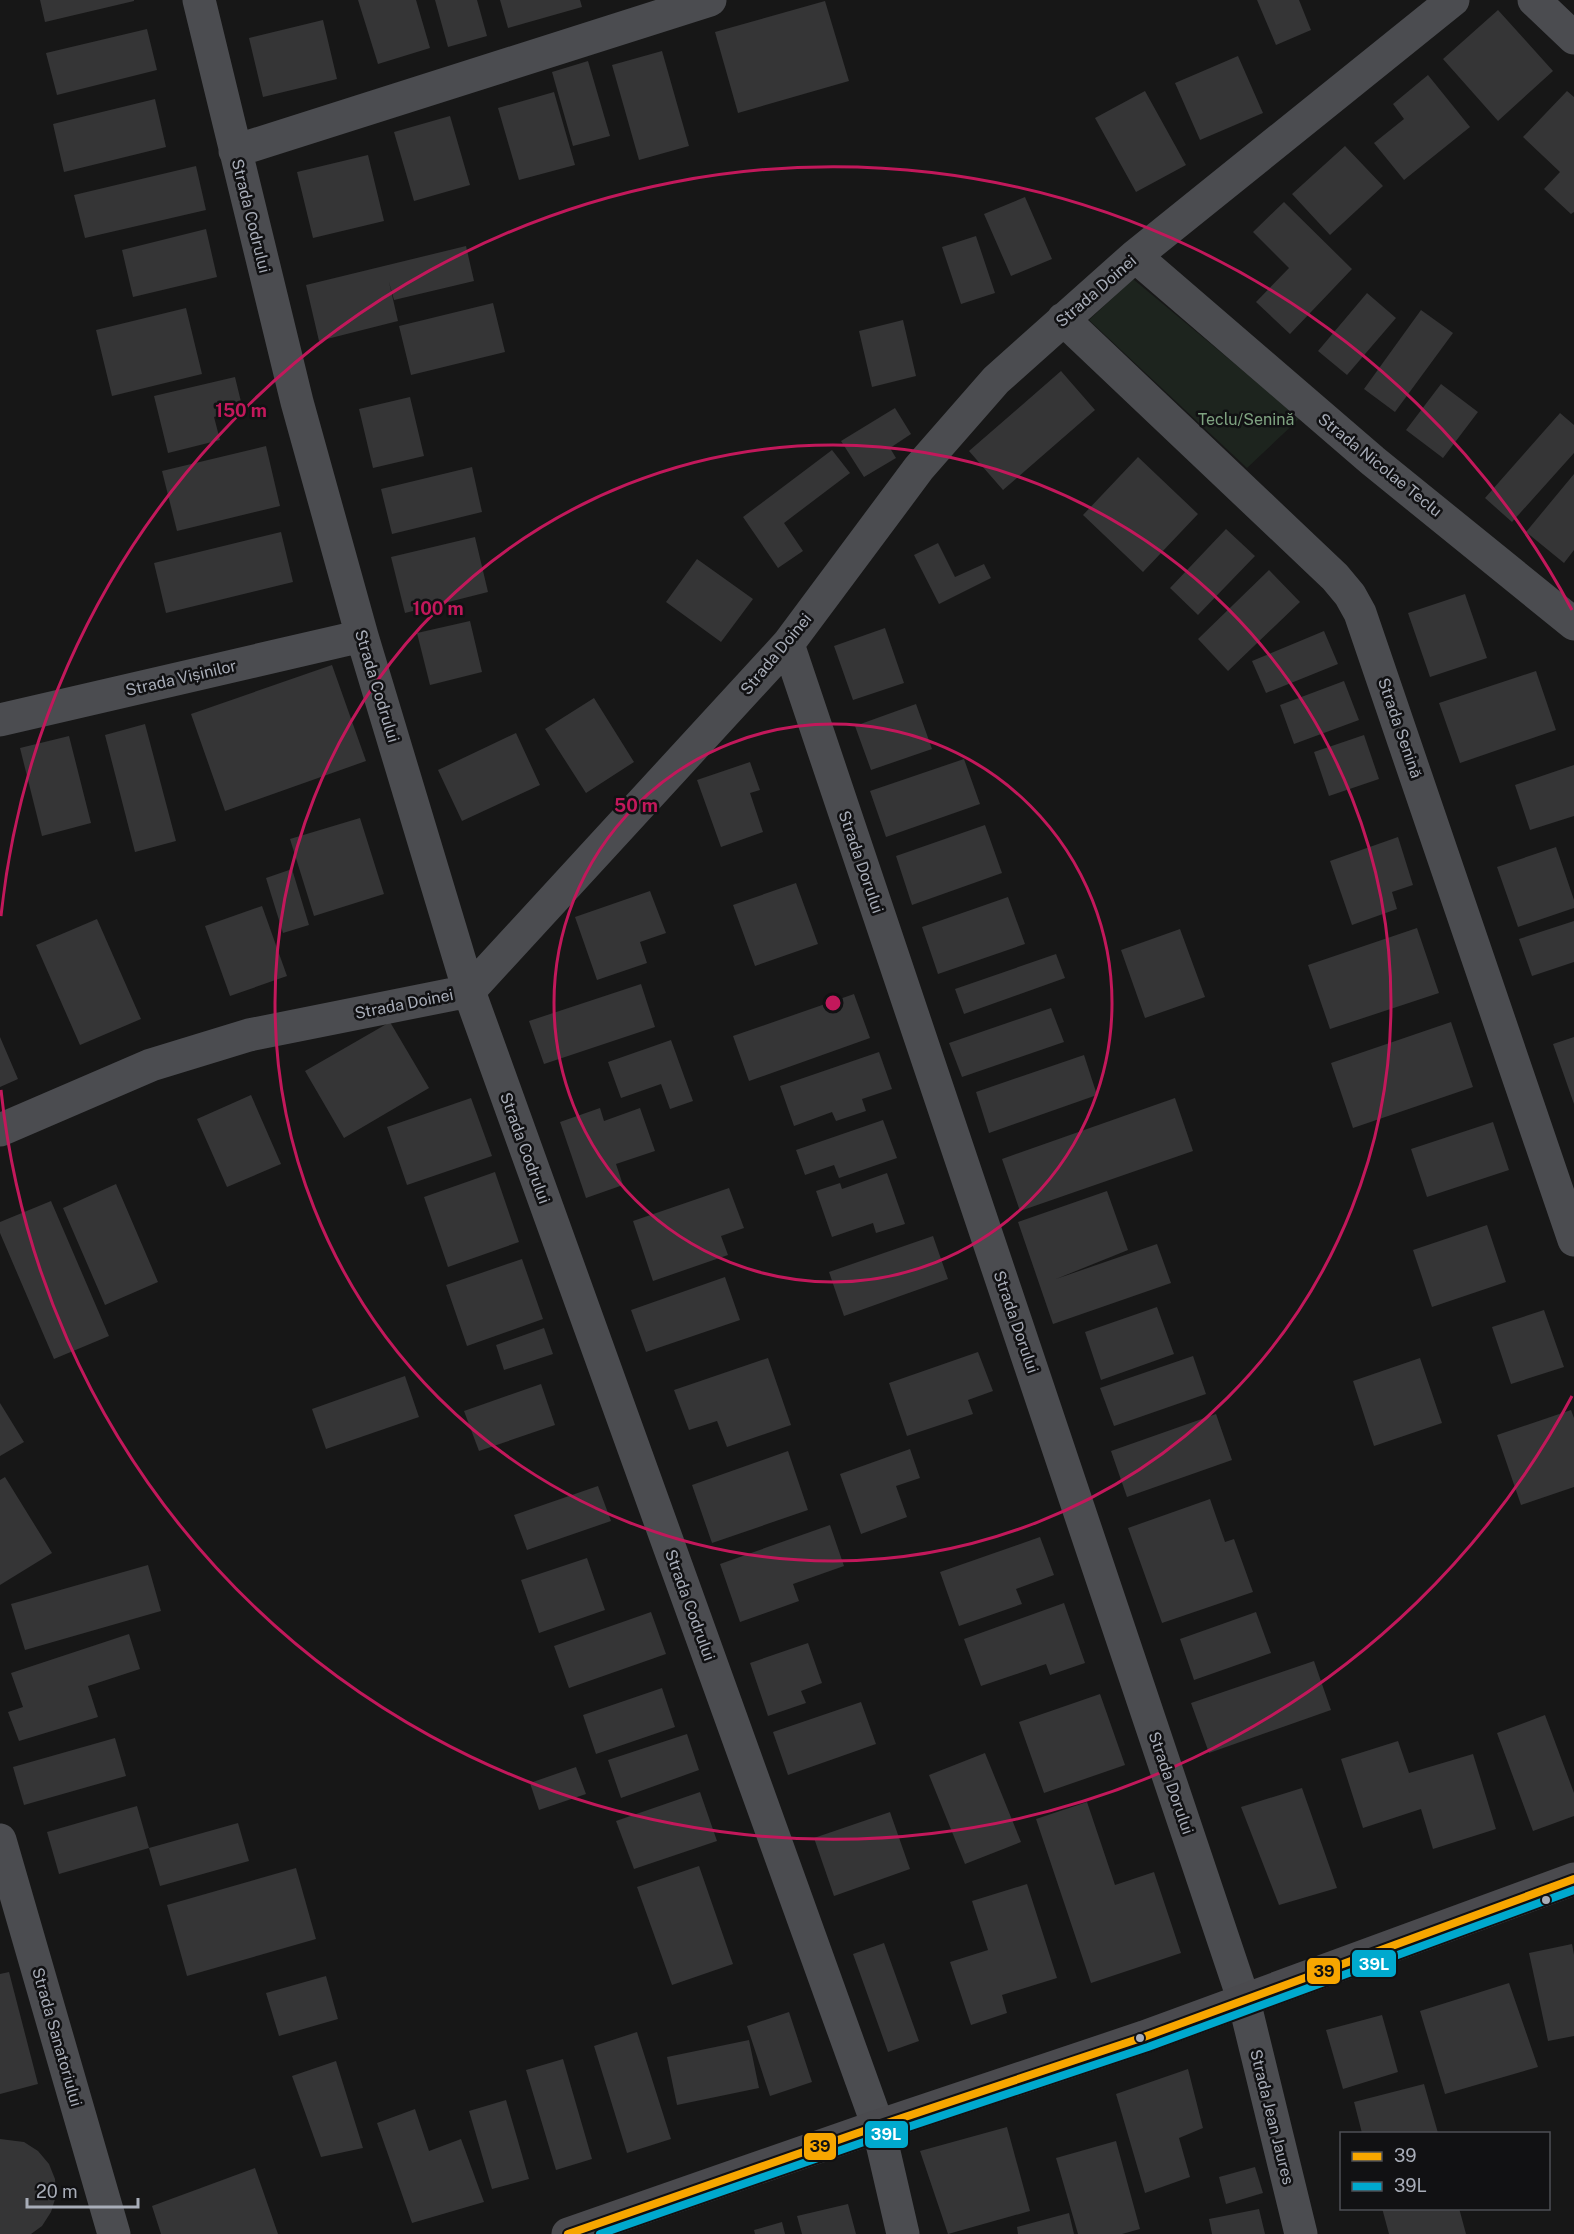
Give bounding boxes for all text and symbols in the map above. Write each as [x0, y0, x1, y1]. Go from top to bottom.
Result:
street label: Strada Codrului [228, 157, 274, 275]
street label: Strada Doinei [1052, 251, 1140, 331]
text: 150 m [215, 400, 267, 421]
street label: Strada Nicolae Teclu [1314, 409, 1446, 521]
park label: Teclu/Senină [1198, 410, 1294, 429]
text: 100 m [412, 598, 464, 619]
street label: Strada Doinei [737, 610, 815, 698]
street label: Strada Codrului [351, 627, 403, 745]
street label: Strada Vișinilor [124, 656, 238, 700]
street label: Strada Senină [1374, 675, 1426, 781]
text: 50 m [614, 795, 658, 816]
street label: Strada Dorului [835, 808, 887, 916]
street label: Strada Doinei [353, 985, 455, 1023]
centre of rings [823, 993, 843, 1013]
street label: Strada Codrului [496, 1090, 554, 1206]
street label: Strada Dorului [990, 1268, 1042, 1376]
street label: Strada Codrului [661, 1547, 719, 1663]
street label: Strada Dorului [1145, 1729, 1197, 1837]
unlabelled marker [1540, 1894, 1552, 1906]
line badge: 39L [1351, 1949, 1397, 1978]
text: 39L [1359, 1955, 1389, 1974]
line badge: 39 [1306, 1957, 1341, 1985]
text: 39 [1313, 1962, 1335, 1981]
street label: Strada Sanatoriului [28, 1965, 86, 2109]
unlabelled marker [1134, 2032, 1146, 2044]
street label: Strada Jean Jaures [1246, 2047, 1298, 2187]
line badge: 39L [864, 2120, 909, 2149]
text: 39L [871, 2125, 901, 2144]
line badge: 39 [803, 2132, 837, 2161]
legend [1340, 2132, 1550, 2210]
text: 39 [809, 2137, 831, 2156]
text: 39 [1394, 2145, 1416, 2166]
scale bar [27, 2171, 138, 2209]
text: 39L [1394, 2175, 1427, 2196]
text: 20 m [36, 2181, 78, 2202]

